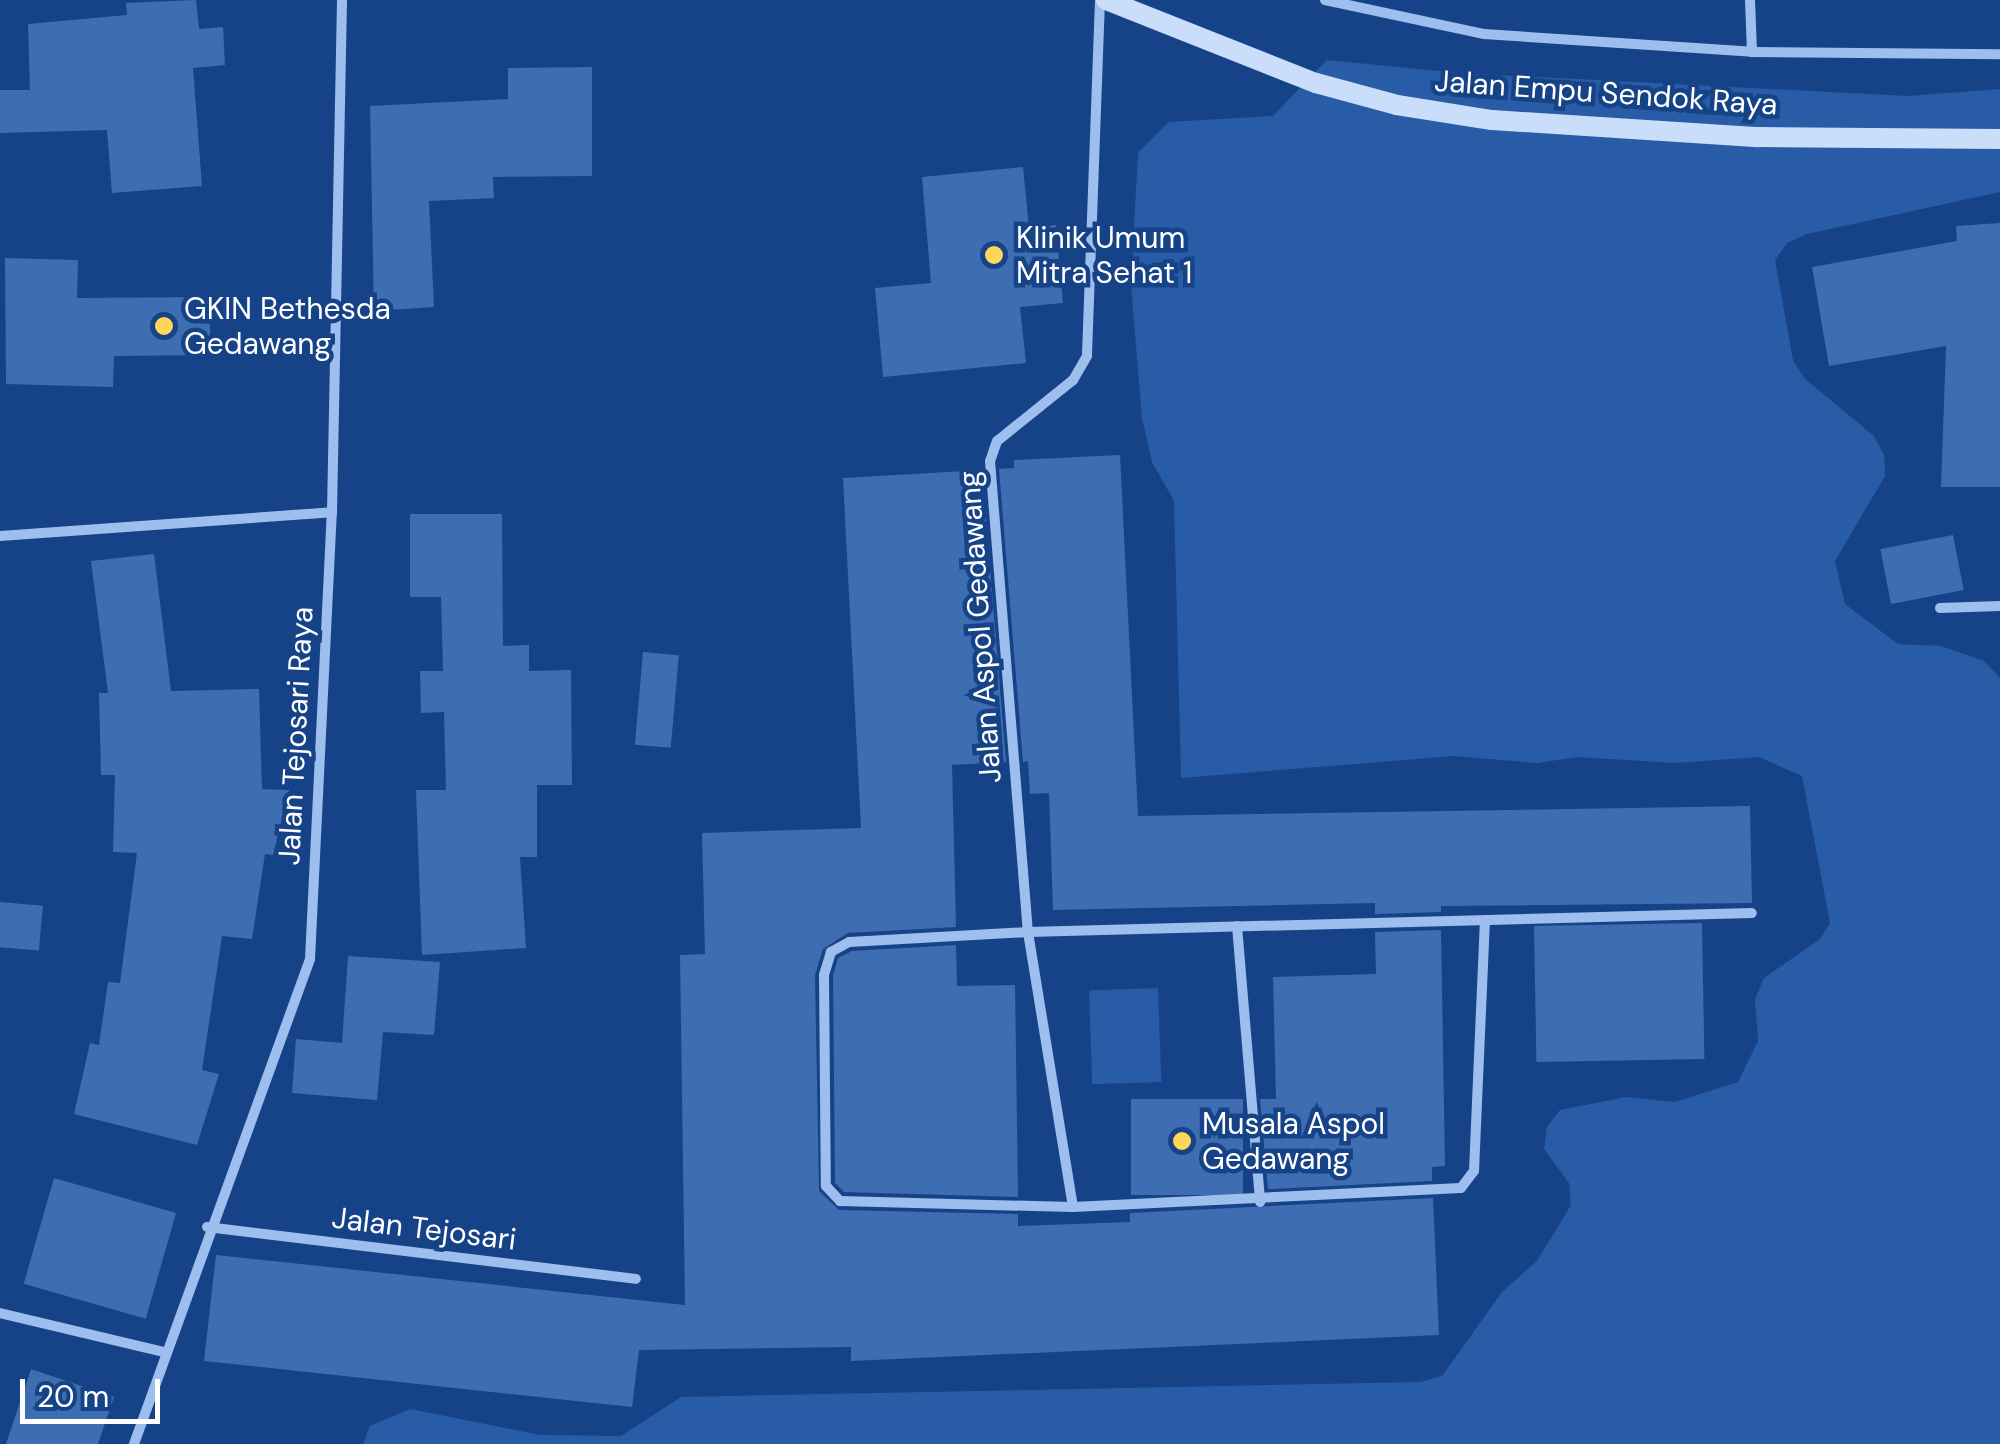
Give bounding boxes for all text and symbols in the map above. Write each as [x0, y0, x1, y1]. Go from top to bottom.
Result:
street label: Jalan Empu Sendok Raya [1433, 63, 1779, 123]
place label: Klinik Umum Mitra Sehat 1 [1016, 220, 1192, 290]
marker: Klinik Umum Mitra Sehat 1 [981, 242, 1007, 268]
place label: GKIN Bethesda Gedawang [184, 291, 391, 362]
marker: GKIN Bethesda Gedawang [153, 315, 175, 337]
street label: Jalan Aspol Gedawang [951, 470, 1009, 784]
street label: Jalan Tejosari Raya [271, 606, 321, 866]
place label: Musala Aspol Gedawang [1202, 1106, 1385, 1176]
marker: Musala Aspol Gedawang [1171, 1130, 1193, 1152]
street label: Jalan Tejosari [330, 1200, 518, 1258]
scale bar [25, 1359, 165, 1421]
text: 20 m [37, 1377, 109, 1416]

